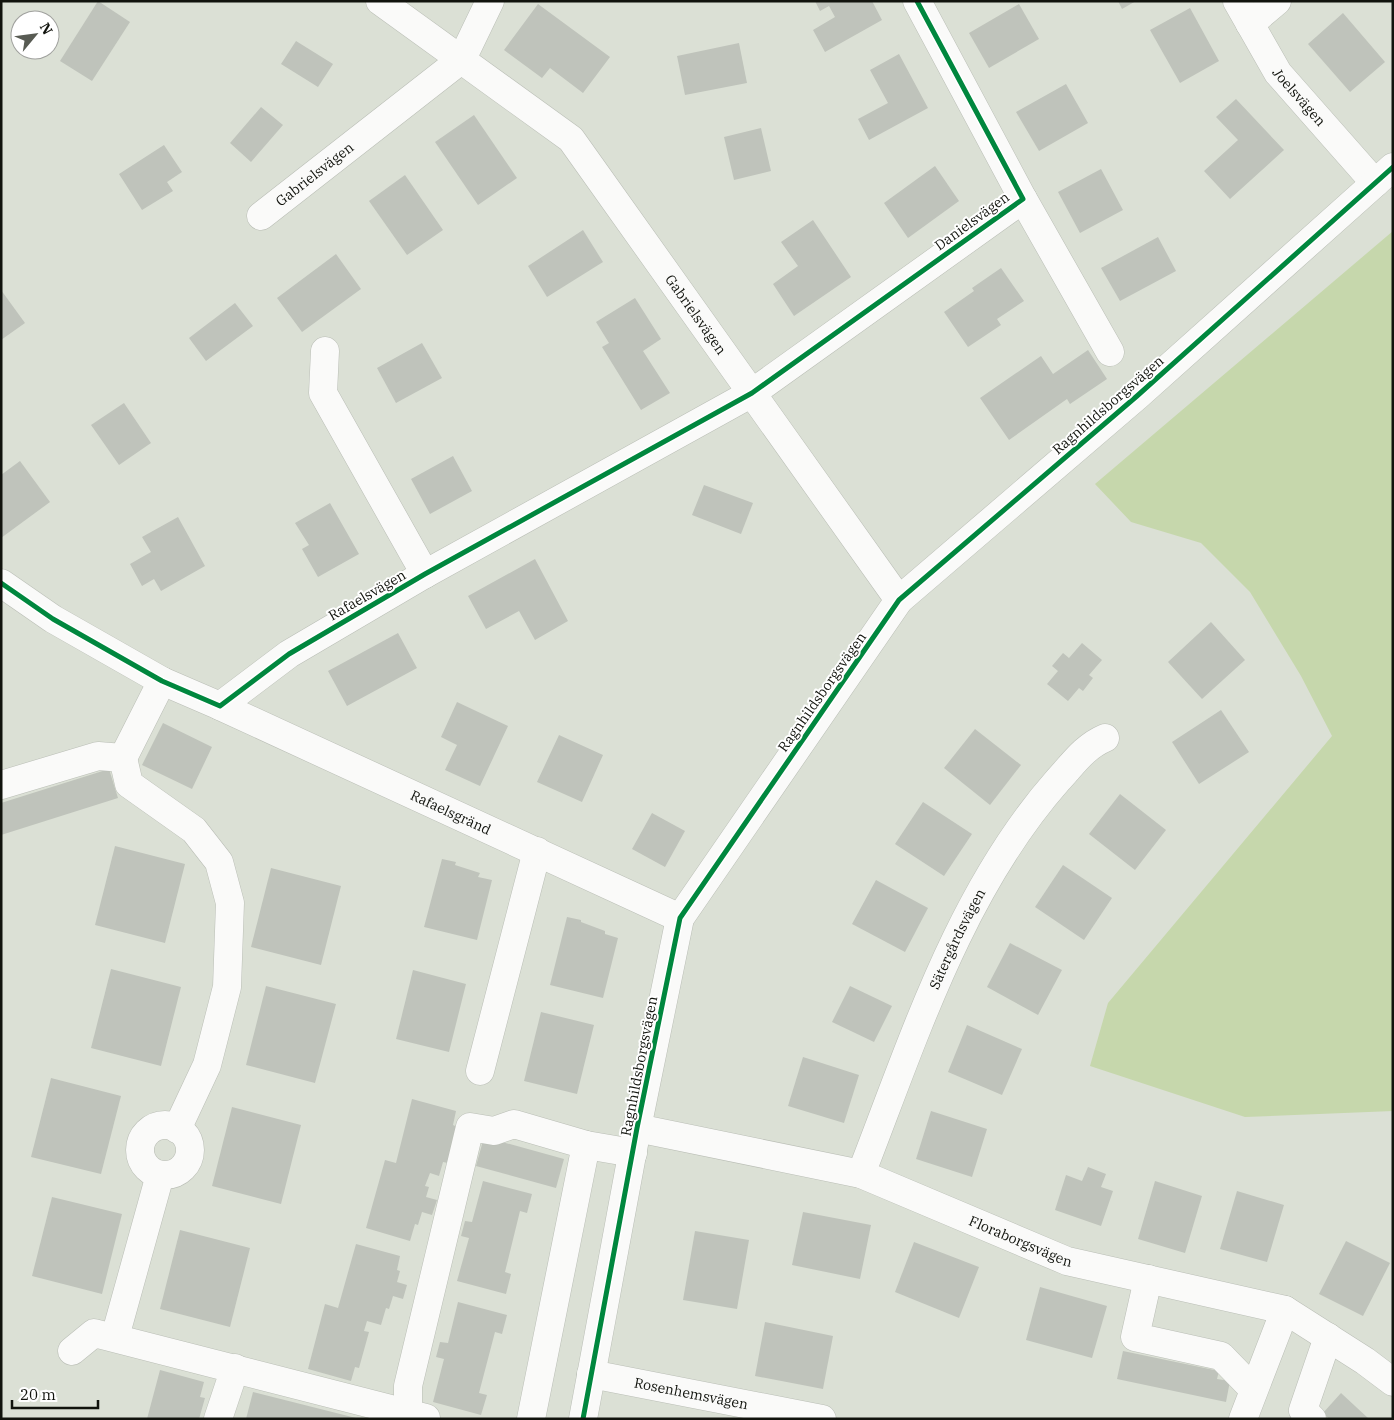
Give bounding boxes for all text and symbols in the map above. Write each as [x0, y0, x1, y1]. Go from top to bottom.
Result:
north arrow [10, 10, 60, 60]
text: N [36, 19, 57, 38]
street label: Joelsvägen [1268, 65, 1330, 130]
street label: Gabrielsvägen [272, 138, 357, 210]
street label: Danielsvägen [931, 188, 1013, 254]
street label: Gabrielsvägen [661, 271, 730, 358]
street label: Ragnhildsborgsvägen [1048, 352, 1168, 458]
street label: Rafaelsvägen [325, 566, 409, 624]
street label: Ragnhildsborgsvägen [774, 629, 870, 755]
street label: Rafaelsgränd [407, 786, 494, 839]
street label: Sätergårdsvägen [925, 885, 989, 992]
street label: Ragnhildsborgsvägen [617, 995, 661, 1137]
street label: Floraborgsvägen [966, 1212, 1074, 1271]
street label: Rosenhemsvägen [633, 1374, 750, 1413]
scale bar [12, 1378, 99, 1410]
text: 20 m [20, 1385, 56, 1404]

